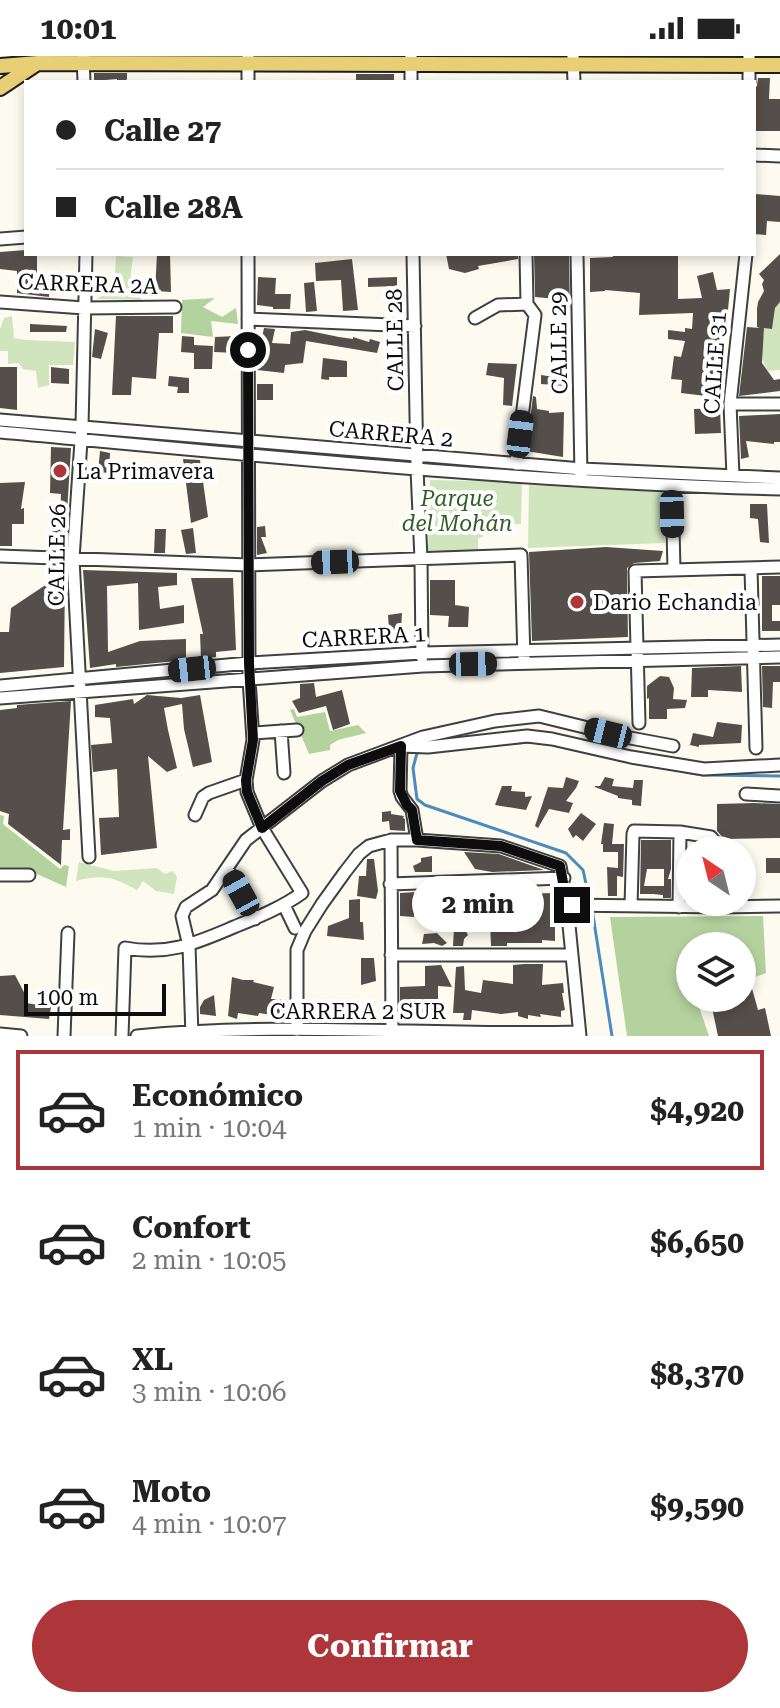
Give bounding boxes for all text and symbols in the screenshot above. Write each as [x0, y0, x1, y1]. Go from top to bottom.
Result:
text: 10:01 [40, 11, 117, 46]
text: Calle 27 [104, 113, 221, 148]
text: Calle 28A [104, 190, 243, 225]
street label: CARRERA 2A [18, 269, 159, 299]
street label: CALLE 28 [382, 288, 408, 392]
street label: CALLE 29 [546, 291, 572, 395]
street label: CALLE 31 [699, 311, 731, 415]
route start [230, 332, 266, 368]
car [505, 409, 535, 459]
street label: CARRERA 2 [328, 416, 454, 452]
place label: La Primavera [76, 459, 214, 484]
marker: La Primavera [51, 462, 69, 480]
park label: Parque del Mohán [402, 486, 512, 536]
car [660, 490, 684, 538]
street label: CALLE 26 [44, 503, 70, 607]
car [311, 549, 359, 575]
place label: Dario Echandia [593, 590, 757, 615]
marker: Dario Echandia [568, 593, 586, 611]
street label: CARRERA 1 [301, 621, 427, 653]
car [449, 652, 497, 676]
car [167, 655, 217, 683]
car [582, 716, 634, 750]
north arrow [676, 836, 756, 916]
map controls [676, 836, 756, 1012]
car [219, 866, 263, 920]
callout: 2 min [412, 877, 544, 933]
route end [554, 887, 590, 923]
text: 2 min [442, 889, 514, 919]
button: layers [676, 932, 756, 1012]
scale bar [24, 980, 166, 1016]
text: 100 m [36, 985, 99, 1010]
street label: CARRERA 2 SUR [270, 999, 446, 1024]
icon: car [36, 1074, 108, 1146]
text: Económico [132, 1078, 303, 1113]
text: $4,920 [650, 1093, 744, 1128]
text: 1 min · 10:04 [132, 1113, 287, 1143]
icon: car [36, 1206, 108, 1278]
text: Confort [132, 1210, 251, 1245]
text: $6,650 [650, 1225, 744, 1260]
text: 2 min · 10:05 [132, 1245, 287, 1275]
icon: car [36, 1338, 108, 1410]
text: XL [132, 1342, 173, 1377]
text: $8,370 [650, 1357, 744, 1392]
text: 3 min · 10:06 [132, 1377, 287, 1407]
icon: car [36, 1470, 108, 1542]
text: Moto [132, 1474, 211, 1509]
text: $9,590 [650, 1489, 744, 1524]
text: 4 min · 10:07 [132, 1509, 287, 1539]
button: Confirmar [32, 1600, 748, 1692]

